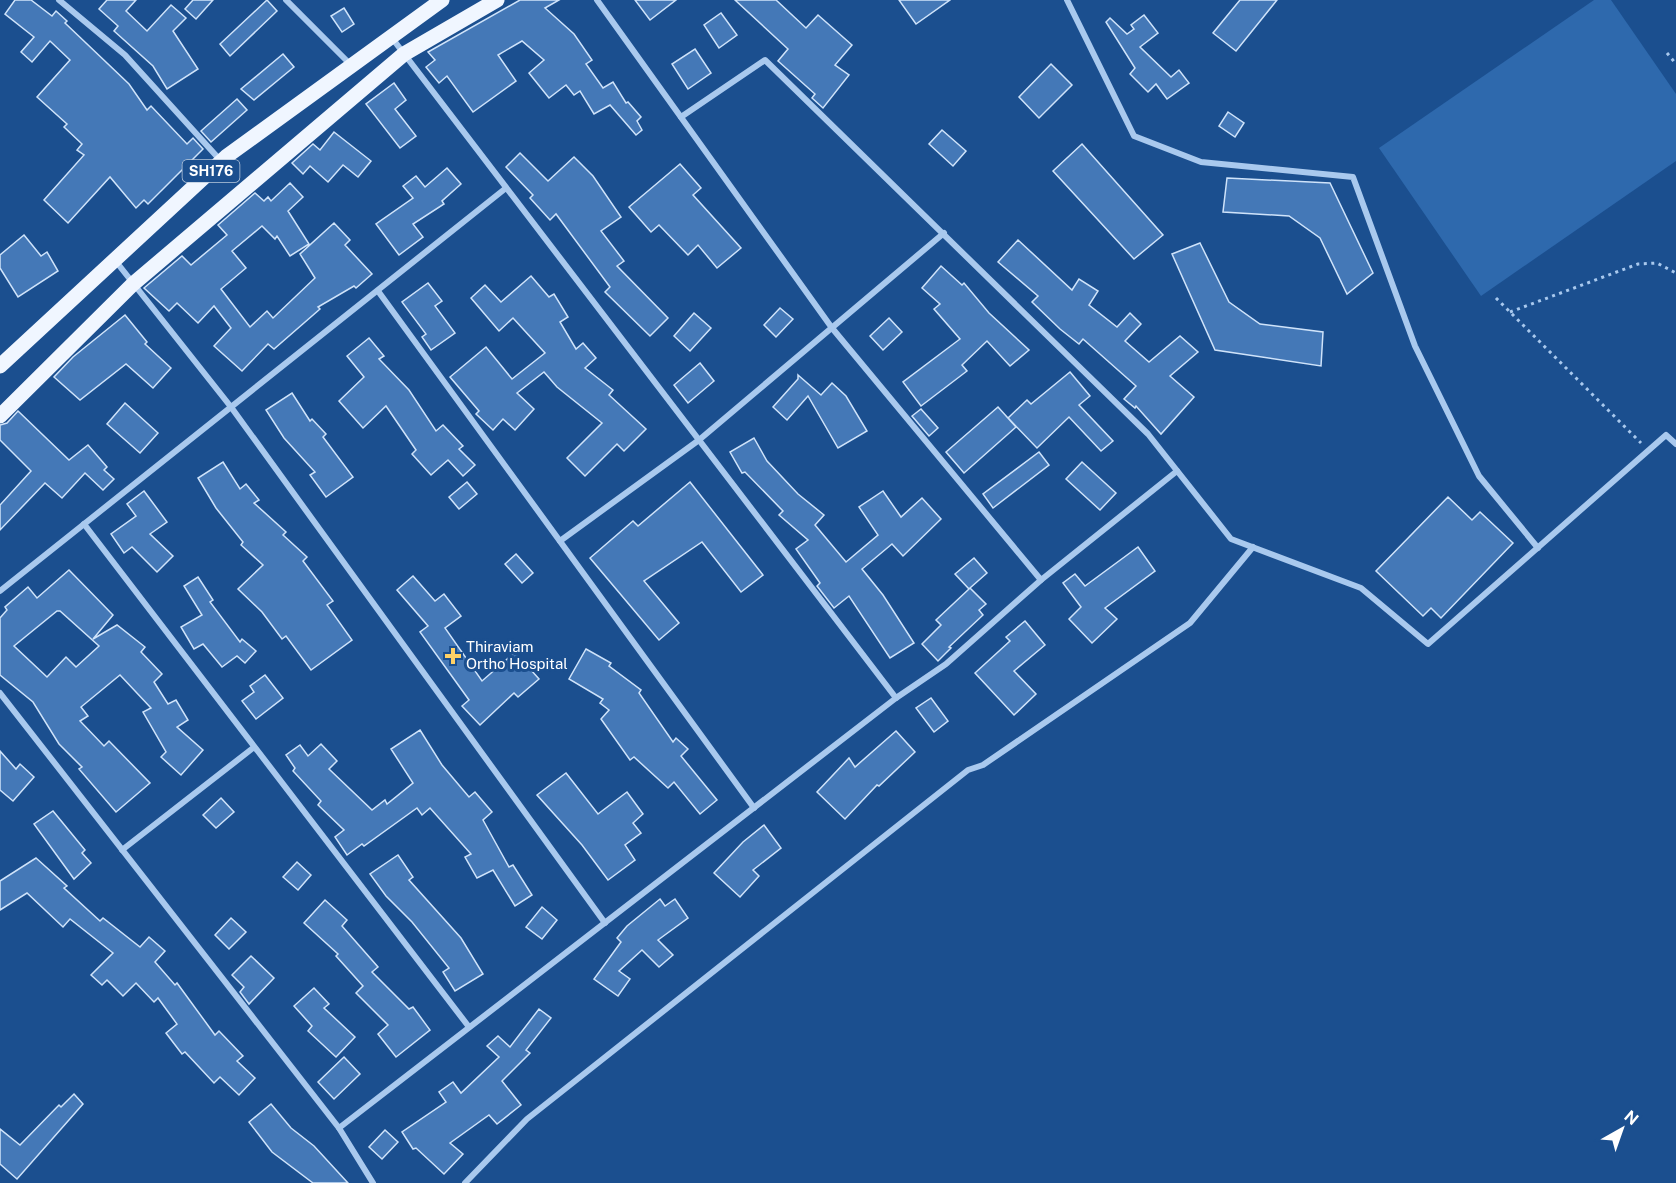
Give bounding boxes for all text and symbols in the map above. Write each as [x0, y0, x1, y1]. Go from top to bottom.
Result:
road number: SH176 [182, 160, 240, 182]
place label: Thiraviam Ortho Hospital [466, 638, 568, 672]
marker: Thiraviam Ortho Hospital [444, 647, 462, 665]
north arrow [1592, 1099, 1652, 1159]
text: N [1620, 1107, 1642, 1129]

